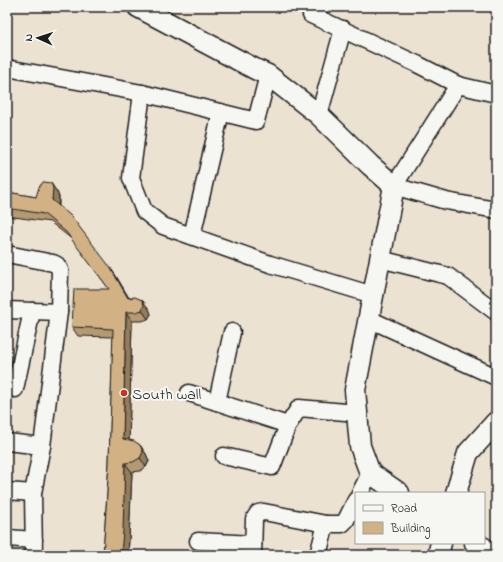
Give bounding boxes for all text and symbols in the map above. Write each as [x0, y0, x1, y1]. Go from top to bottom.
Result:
north arrow [18, 18, 58, 58]
text: N [21, 33, 37, 42]
place label: South wall [132, 383, 201, 407]
marker: South wall [119, 388, 129, 398]
legend [355, 492, 485, 544]
text: Road [391, 500, 417, 518]
text: Building [390, 520, 430, 539]

